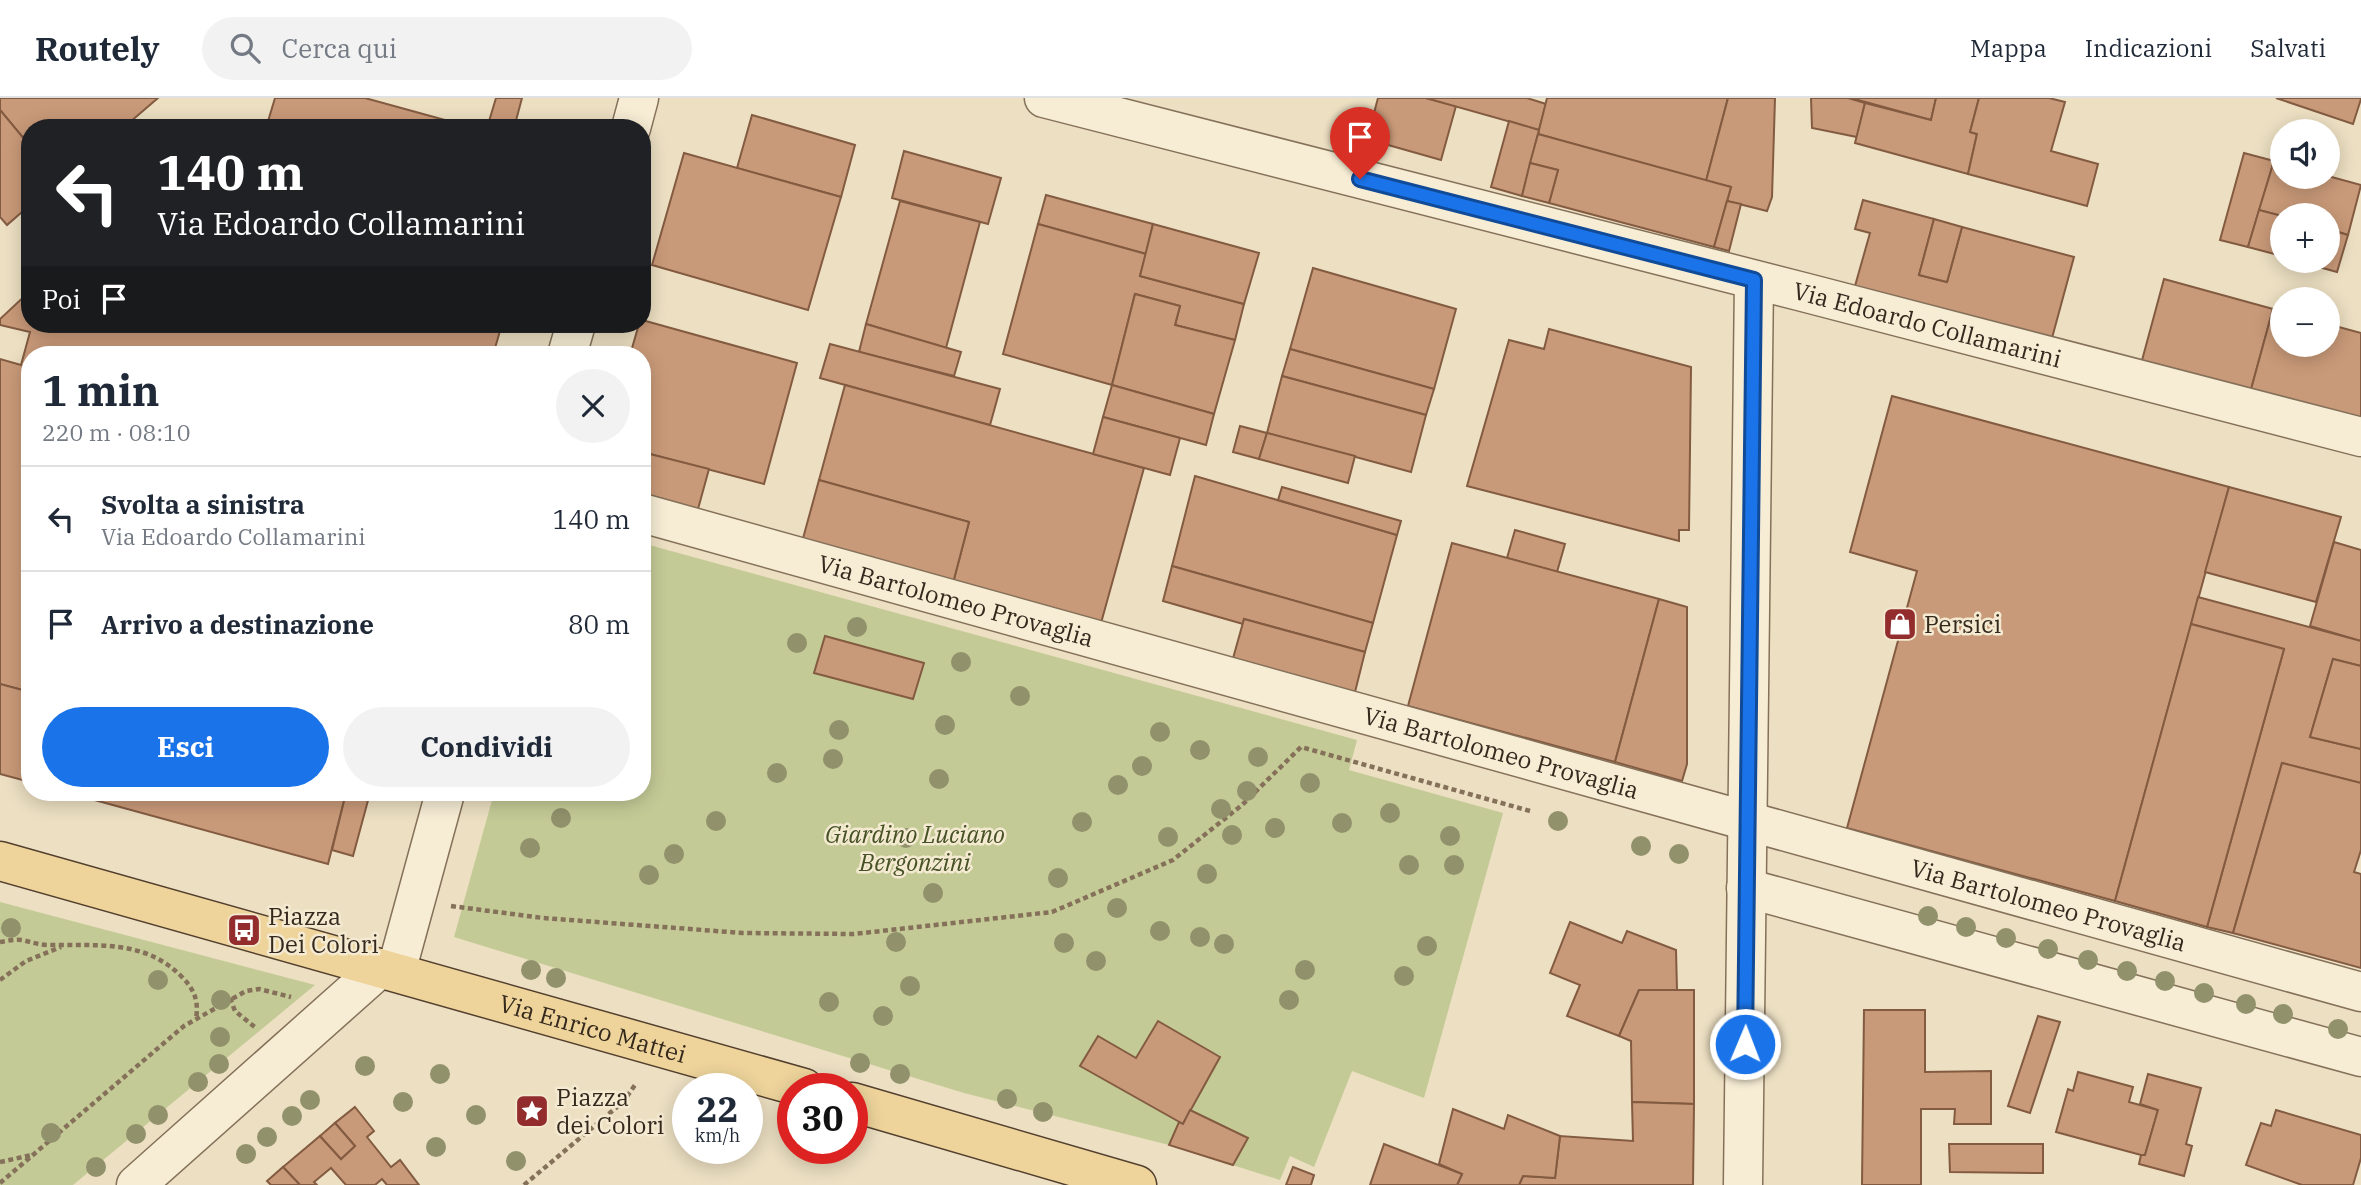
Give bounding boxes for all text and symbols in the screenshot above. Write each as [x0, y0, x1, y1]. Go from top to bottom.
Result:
search box [202, 17, 692, 80]
text: Routely [35, 27, 160, 70]
icon: search [226, 29, 264, 67]
text: Cerca qui [282, 31, 397, 65]
text: Mappa [1970, 32, 2047, 64]
text: Indicazioni [2085, 32, 2212, 64]
text: Salvati [2250, 32, 2326, 64]
pin [1330, 107, 1390, 179]
icon: arrive [1341, 118, 1379, 156]
map controls [2270, 119, 2340, 357]
button: sound [2270, 119, 2340, 189]
text: 140 m [157, 140, 304, 203]
icon: left [42, 147, 133, 238]
text: Via Edoardo Collamarini [157, 202, 525, 244]
button: + [2270, 203, 2340, 273]
street label: Via Edoardo Collamarini [1790, 274, 2065, 375]
icon: arrive [95, 280, 133, 318]
text: Poi [42, 282, 81, 316]
button: − [2270, 287, 2340, 357]
text: 1 min [42, 363, 160, 418]
button: close [556, 369, 630, 443]
text: 220 m · 08:10 [42, 417, 191, 447]
text: Svolta a sinistra [101, 487, 305, 521]
icon: left [42, 500, 80, 538]
text: 140 m [552, 502, 630, 536]
text: Via Edoardo Collamarini [101, 521, 366, 551]
street label: Via Bartolomeo Provaglia [815, 547, 1097, 654]
icon: arrive [42, 605, 80, 643]
shop icon: Persici [1881, 605, 1919, 643]
text: Arrivo a destinazione [101, 607, 374, 641]
text: 80 m [568, 607, 630, 641]
place label: Persici [1924, 608, 2001, 640]
street label: Via Bartolomeo Provaglia [1360, 699, 1643, 806]
button: Esci [42, 707, 329, 787]
button: Condividi [343, 707, 630, 787]
park label: Giardino Luciano Bergonzini [825, 818, 1005, 878]
street label: Via Bartolomeo Provaglia [1907, 851, 2190, 959]
place label: Piazza Dei Colori [268, 900, 379, 960]
bus stop icon: Piazza Dei Colori [225, 911, 263, 949]
street label: Via Enrico Mattei [496, 987, 690, 1070]
position arrow [1708, 1007, 1782, 1081]
speed limit sign: 30 [777, 1073, 868, 1164]
place label: Piazza dei Colori [556, 1081, 664, 1141]
text: 22 [696, 1086, 739, 1132]
place icon: Piazza dei Colori [513, 1092, 551, 1130]
text: km/h [695, 1124, 740, 1147]

